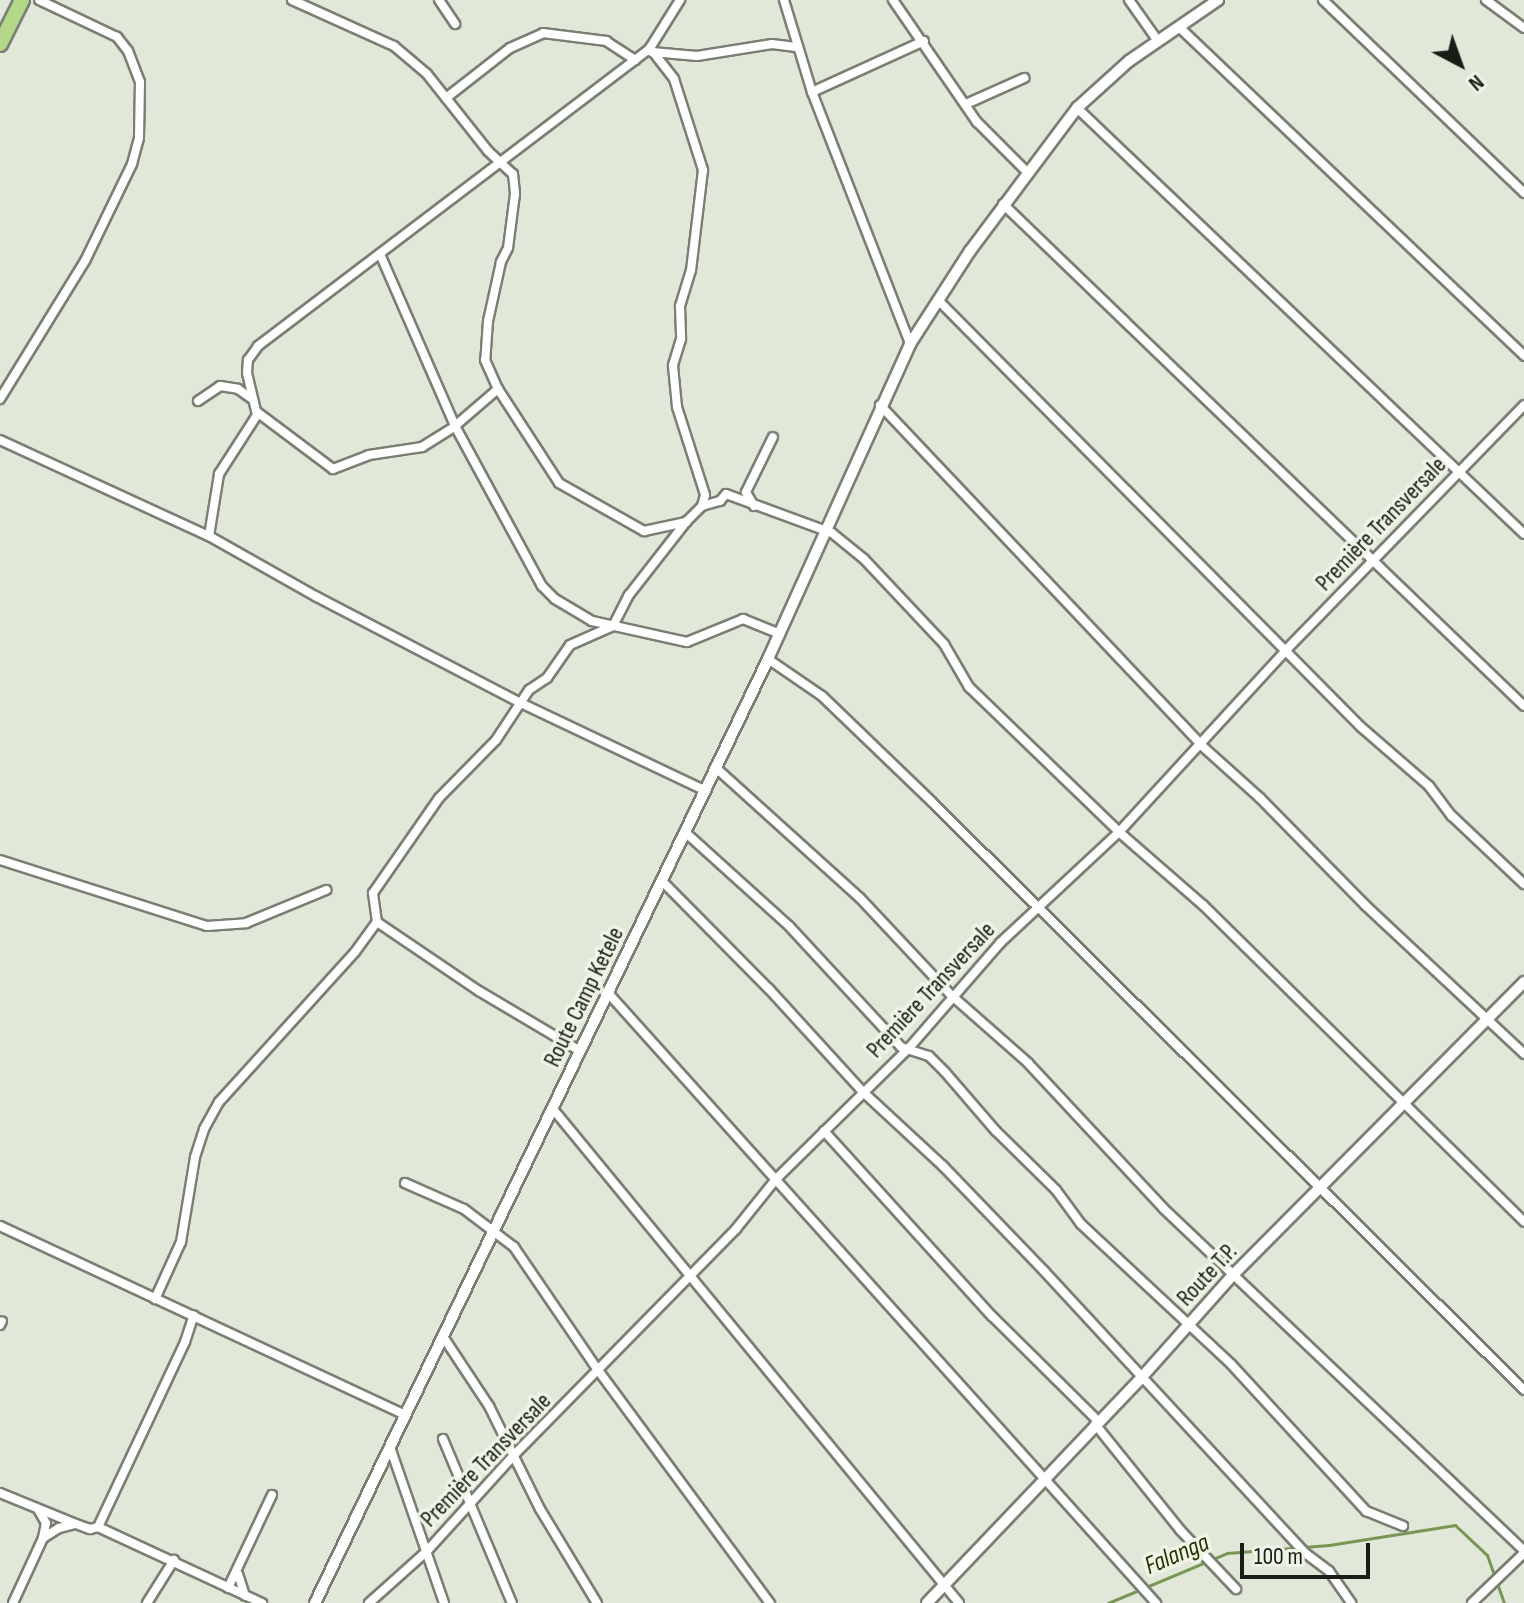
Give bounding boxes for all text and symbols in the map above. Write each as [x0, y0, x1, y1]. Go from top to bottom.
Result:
north arrow [1420, 24, 1500, 104]
text: N [1463, 68, 1489, 97]
street label: Première Transversale [1310, 451, 1452, 597]
street label: Première Transversale [861, 916, 1001, 1064]
street label: Route Camp Ketele [538, 922, 630, 1072]
street label: Route T.P. [1171, 1238, 1243, 1312]
street label: Première Transversale [415, 1387, 557, 1533]
scale bar [1244, 1527, 1374, 1577]
water label: Falanga [1140, 1528, 1214, 1582]
text: 100 m [1254, 1542, 1303, 1571]

